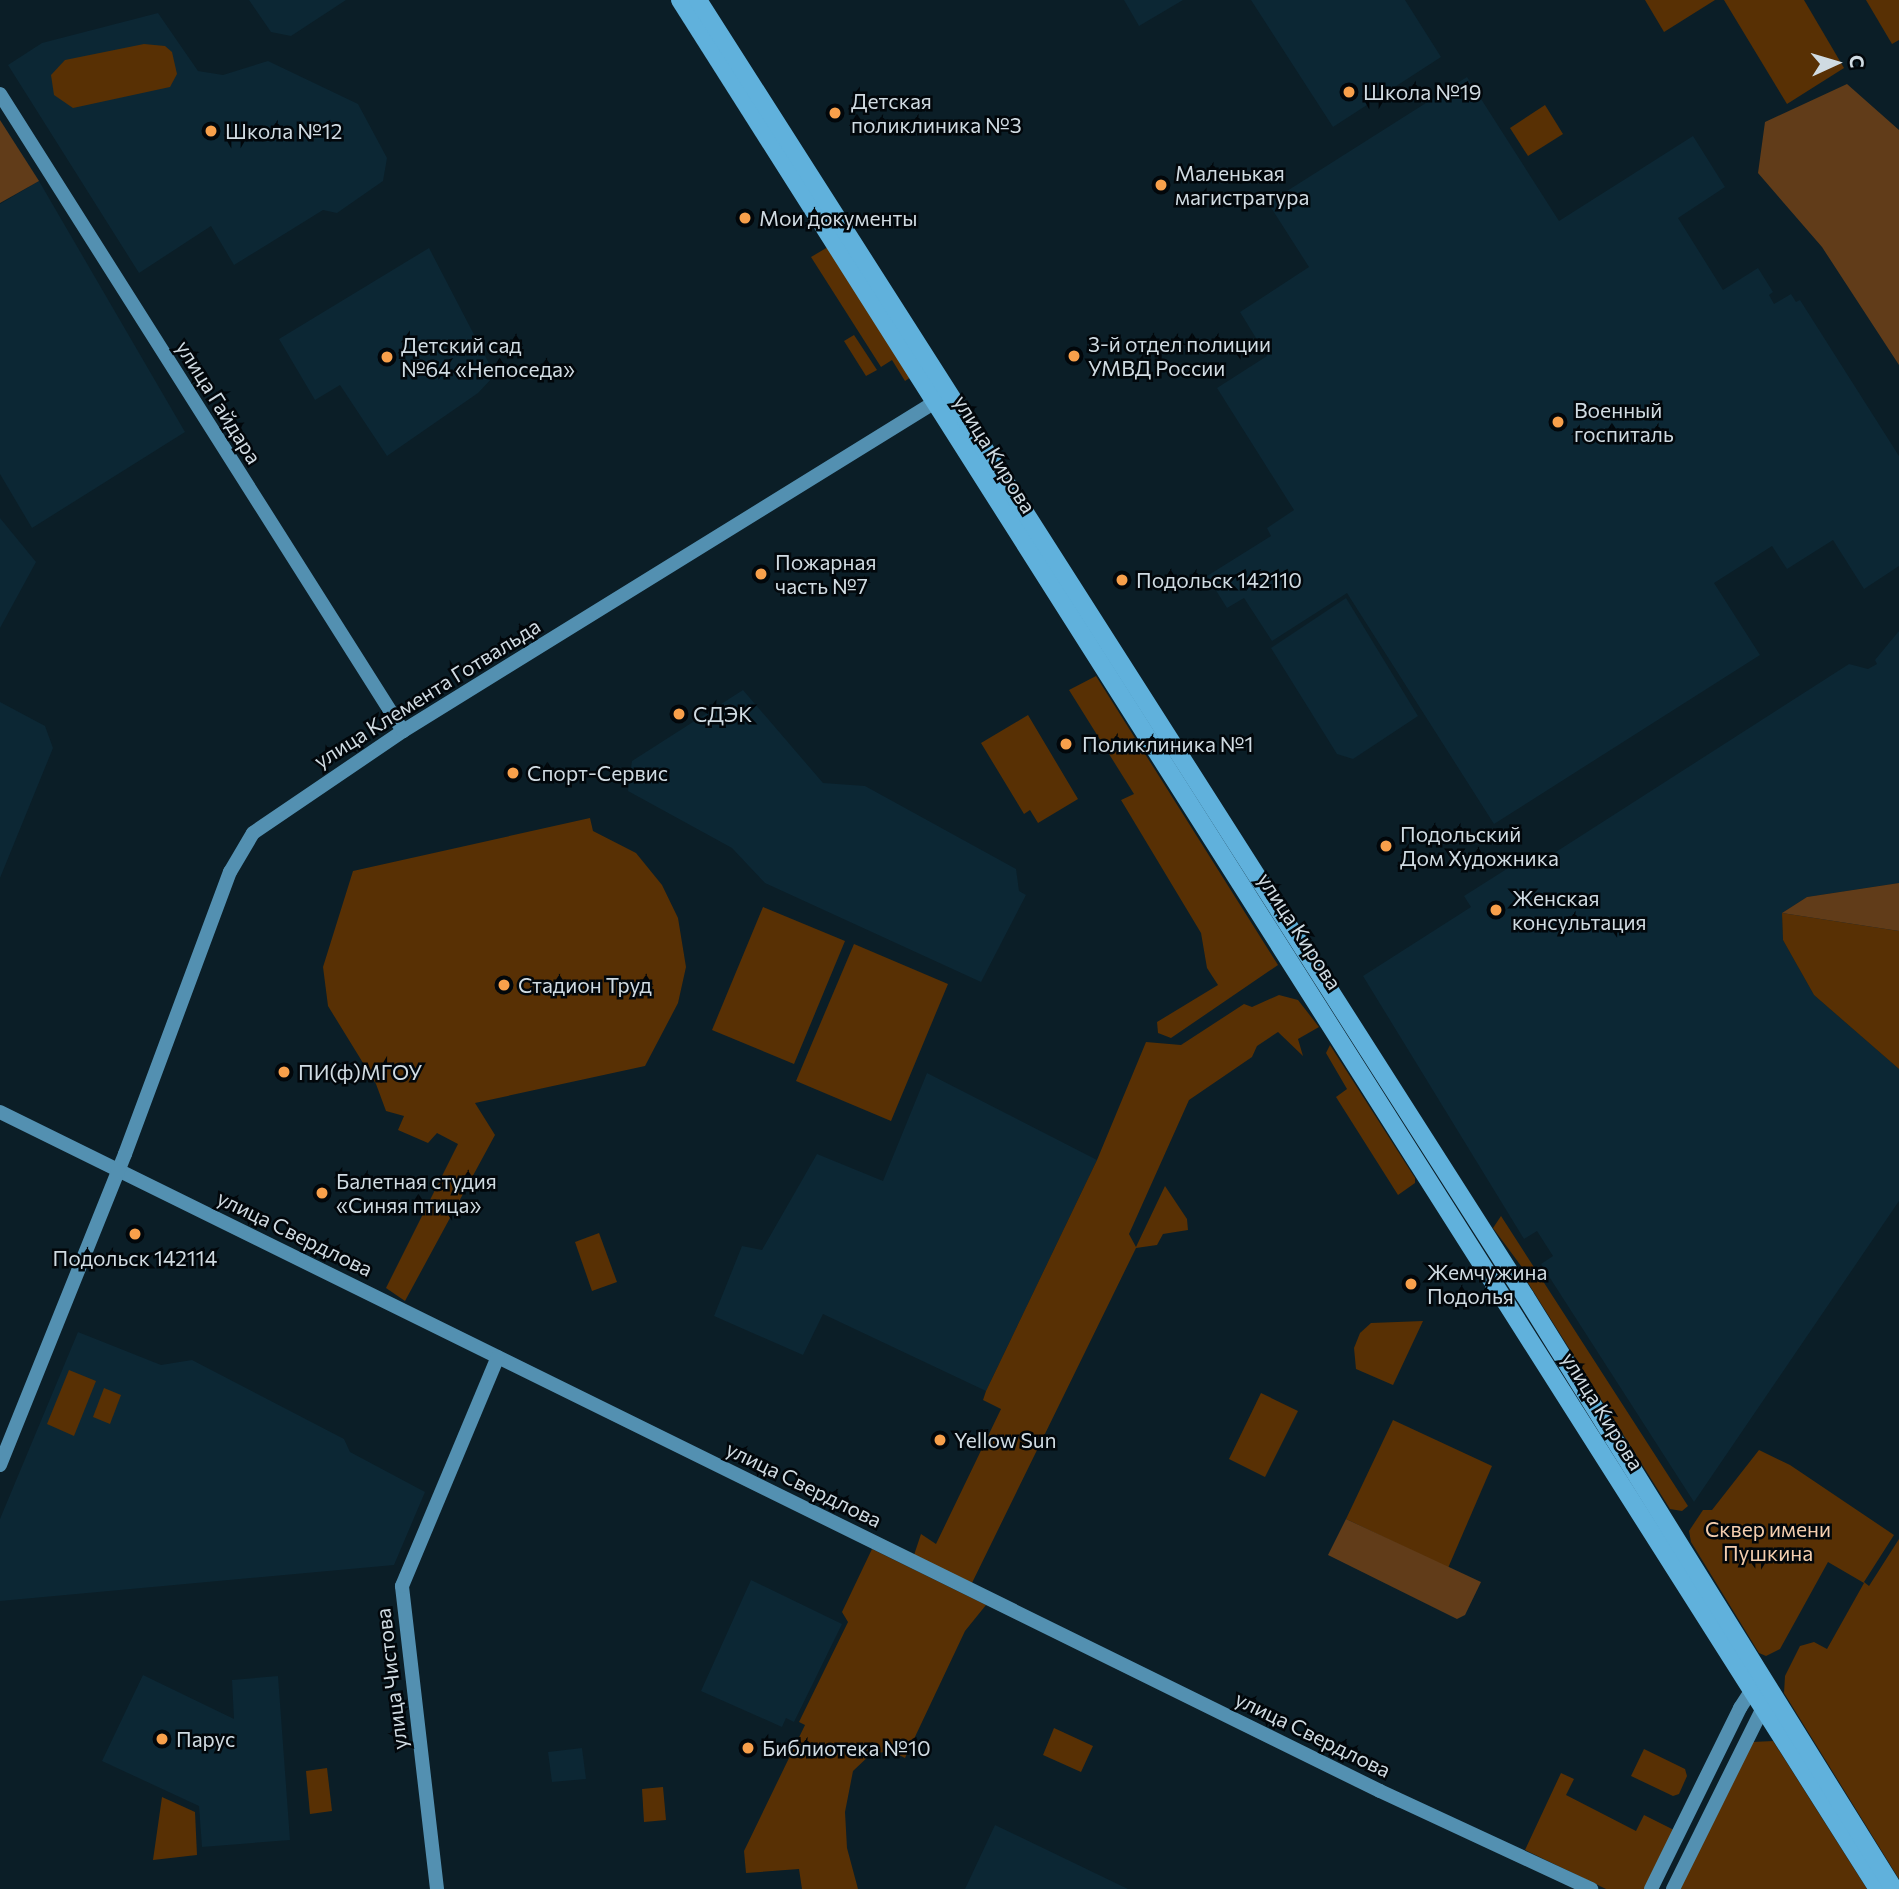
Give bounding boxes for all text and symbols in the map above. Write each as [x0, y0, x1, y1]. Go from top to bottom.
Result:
north arrow [1801, 28, 1871, 98]
text: С [1846, 54, 1869, 69]
place label: Школа №19 [1363, 79, 1481, 105]
marker: Школа №19 [1341, 84, 1357, 100]
place label: Детская поликлиника №3 [851, 88, 1022, 138]
marker: Детская поликлиника №3 [825, 103, 845, 123]
place label: Школа №12 [225, 118, 342, 144]
marker: Школа №12 [203, 123, 219, 139]
place label: Маленькая магистратура [1175, 160, 1309, 210]
marker: Маленькая магистратура [1153, 177, 1169, 193]
place label: Мои документы [759, 205, 918, 231]
marker: Мои документы [737, 210, 753, 226]
place label: 3-й отдел полиции УМВД России [1088, 331, 1271, 381]
place label: Детский сад №64 «Непоседа» [401, 332, 575, 382]
street label: улица Гайдара [171, 336, 267, 468]
marker: 3-й отдел полиции УМВД России [1066, 348, 1082, 364]
marker: Детский сад №64 «Непоседа» [379, 349, 395, 365]
street label: улица Кирова [949, 390, 1041, 518]
place label: Военный госпиталь [1574, 397, 1674, 447]
marker: Военный госпиталь [1548, 412, 1568, 432]
place label: Пожарная часть №7 [775, 549, 876, 599]
marker: Пожарная часть №7 [753, 566, 769, 582]
place label: Подольск 142110 [1136, 567, 1302, 593]
marker: Подольск 142110 [1114, 572, 1130, 588]
street label: улица Клемента Готвальда [309, 613, 545, 773]
place label: СДЭК [693, 701, 752, 727]
marker: СДЭК [671, 706, 687, 722]
place label: Поликлиника №1 [1082, 731, 1253, 757]
marker: Поликлиника №1 [1056, 734, 1076, 754]
place label: Спорт-Сервис [527, 760, 668, 786]
marker: Спорт-Сервис [505, 765, 521, 781]
place label: Подольский Дом Художника [1400, 821, 1559, 871]
marker: Подольский Дом Художника [1378, 838, 1394, 854]
street label: улица Кирова [1253, 868, 1347, 994]
place label: Женская консультация [1512, 885, 1647, 935]
marker: Женская консультация [1486, 900, 1506, 920]
place label: Стадион Труд [518, 972, 652, 998]
marker: Стадион Труд [496, 977, 512, 993]
place label: ПИ(ф)МГОУ [298, 1059, 423, 1085]
marker: ПИ(ф)МГОУ [276, 1064, 292, 1080]
place label: Балетная студия «Синяя птица» [336, 1168, 497, 1218]
street label: улица Свердлова [213, 1184, 377, 1282]
marker: Балетная студия «Синяя птица» [314, 1185, 330, 1201]
marker: Подольск 142114 [127, 1226, 143, 1242]
place label: Подольск 142114 [53, 1245, 217, 1271]
place label: Жемчужина Подолья [1427, 1259, 1547, 1309]
marker: Жемчужина Подолья [1401, 1274, 1421, 1294]
street label: улица Кирова [1557, 1347, 1649, 1475]
place label: Yellow Sun [954, 1427, 1057, 1453]
marker: Yellow Sun [932, 1432, 948, 1448]
street label: улица Свердлова [722, 1435, 886, 1533]
park label: Сквер имени Пушкина [1705, 1516, 1831, 1566]
street label: улица Чистова [370, 1607, 412, 1751]
street label: улица Свердлова [1231, 1685, 1395, 1783]
place label: Парус [176, 1726, 235, 1752]
marker: Парус [154, 1731, 170, 1747]
place label: Библиотека №10 [762, 1735, 931, 1761]
marker: Библиотека №10 [740, 1740, 756, 1756]

